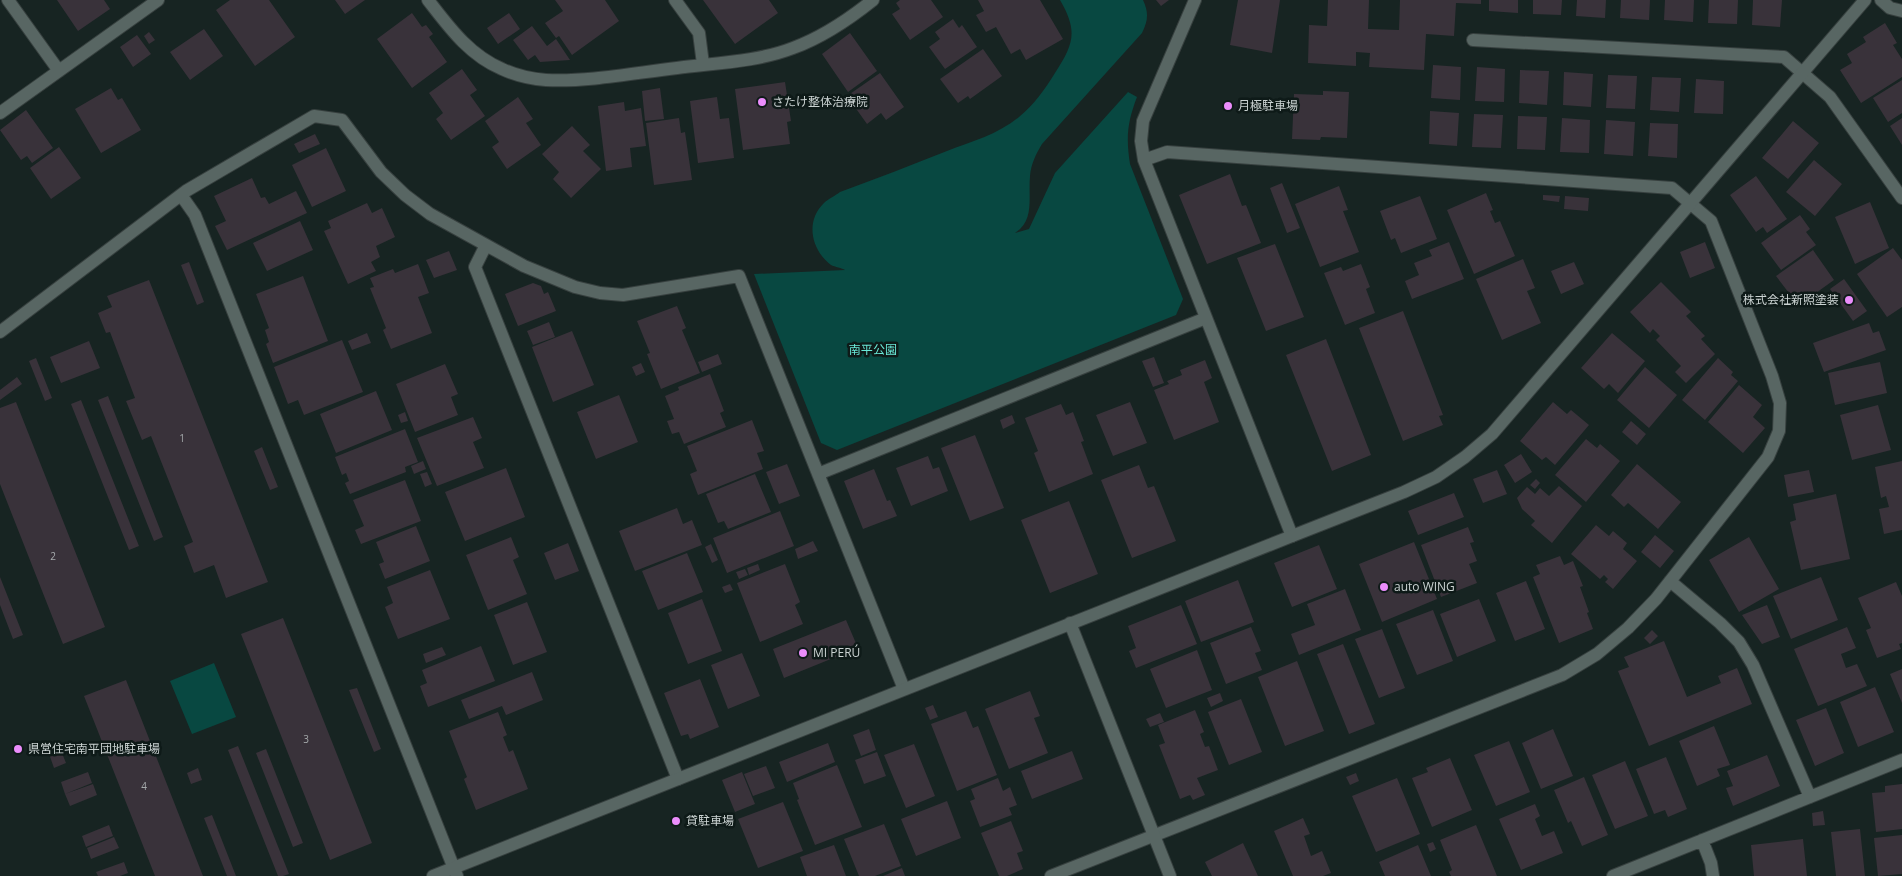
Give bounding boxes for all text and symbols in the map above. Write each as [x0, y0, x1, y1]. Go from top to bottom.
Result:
place label: さたけ整体治療院 [772, 93, 868, 110]
marker: さたけ整体治療院 [756, 96, 768, 108]
place label: 月極駐車場 [1238, 97, 1298, 114]
marker: 月極駐車場 [1222, 100, 1234, 112]
place label: 株式会社新照塗装 [1743, 291, 1839, 308]
marker: 株式会社新照塗装 [1843, 294, 1855, 306]
park label: 南平公園 [849, 341, 897, 358]
house number: 1 [179, 431, 185, 445]
house number: 2 [50, 549, 56, 563]
place label: auto WING [1394, 578, 1455, 595]
marker: auto WING [1378, 581, 1390, 593]
place label: MI PERÚ [813, 644, 860, 661]
marker: MI PERÚ [797, 647, 809, 659]
house number: 3 [303, 732, 309, 746]
place label: 県営住宅南平団地駐車場 [28, 740, 160, 757]
marker: 県営住宅南平団地駐車場 [12, 743, 24, 755]
house number: 4 [141, 779, 147, 793]
place label: 貸駐車場 [686, 812, 734, 829]
marker: 貸駐車場 [670, 815, 682, 827]

